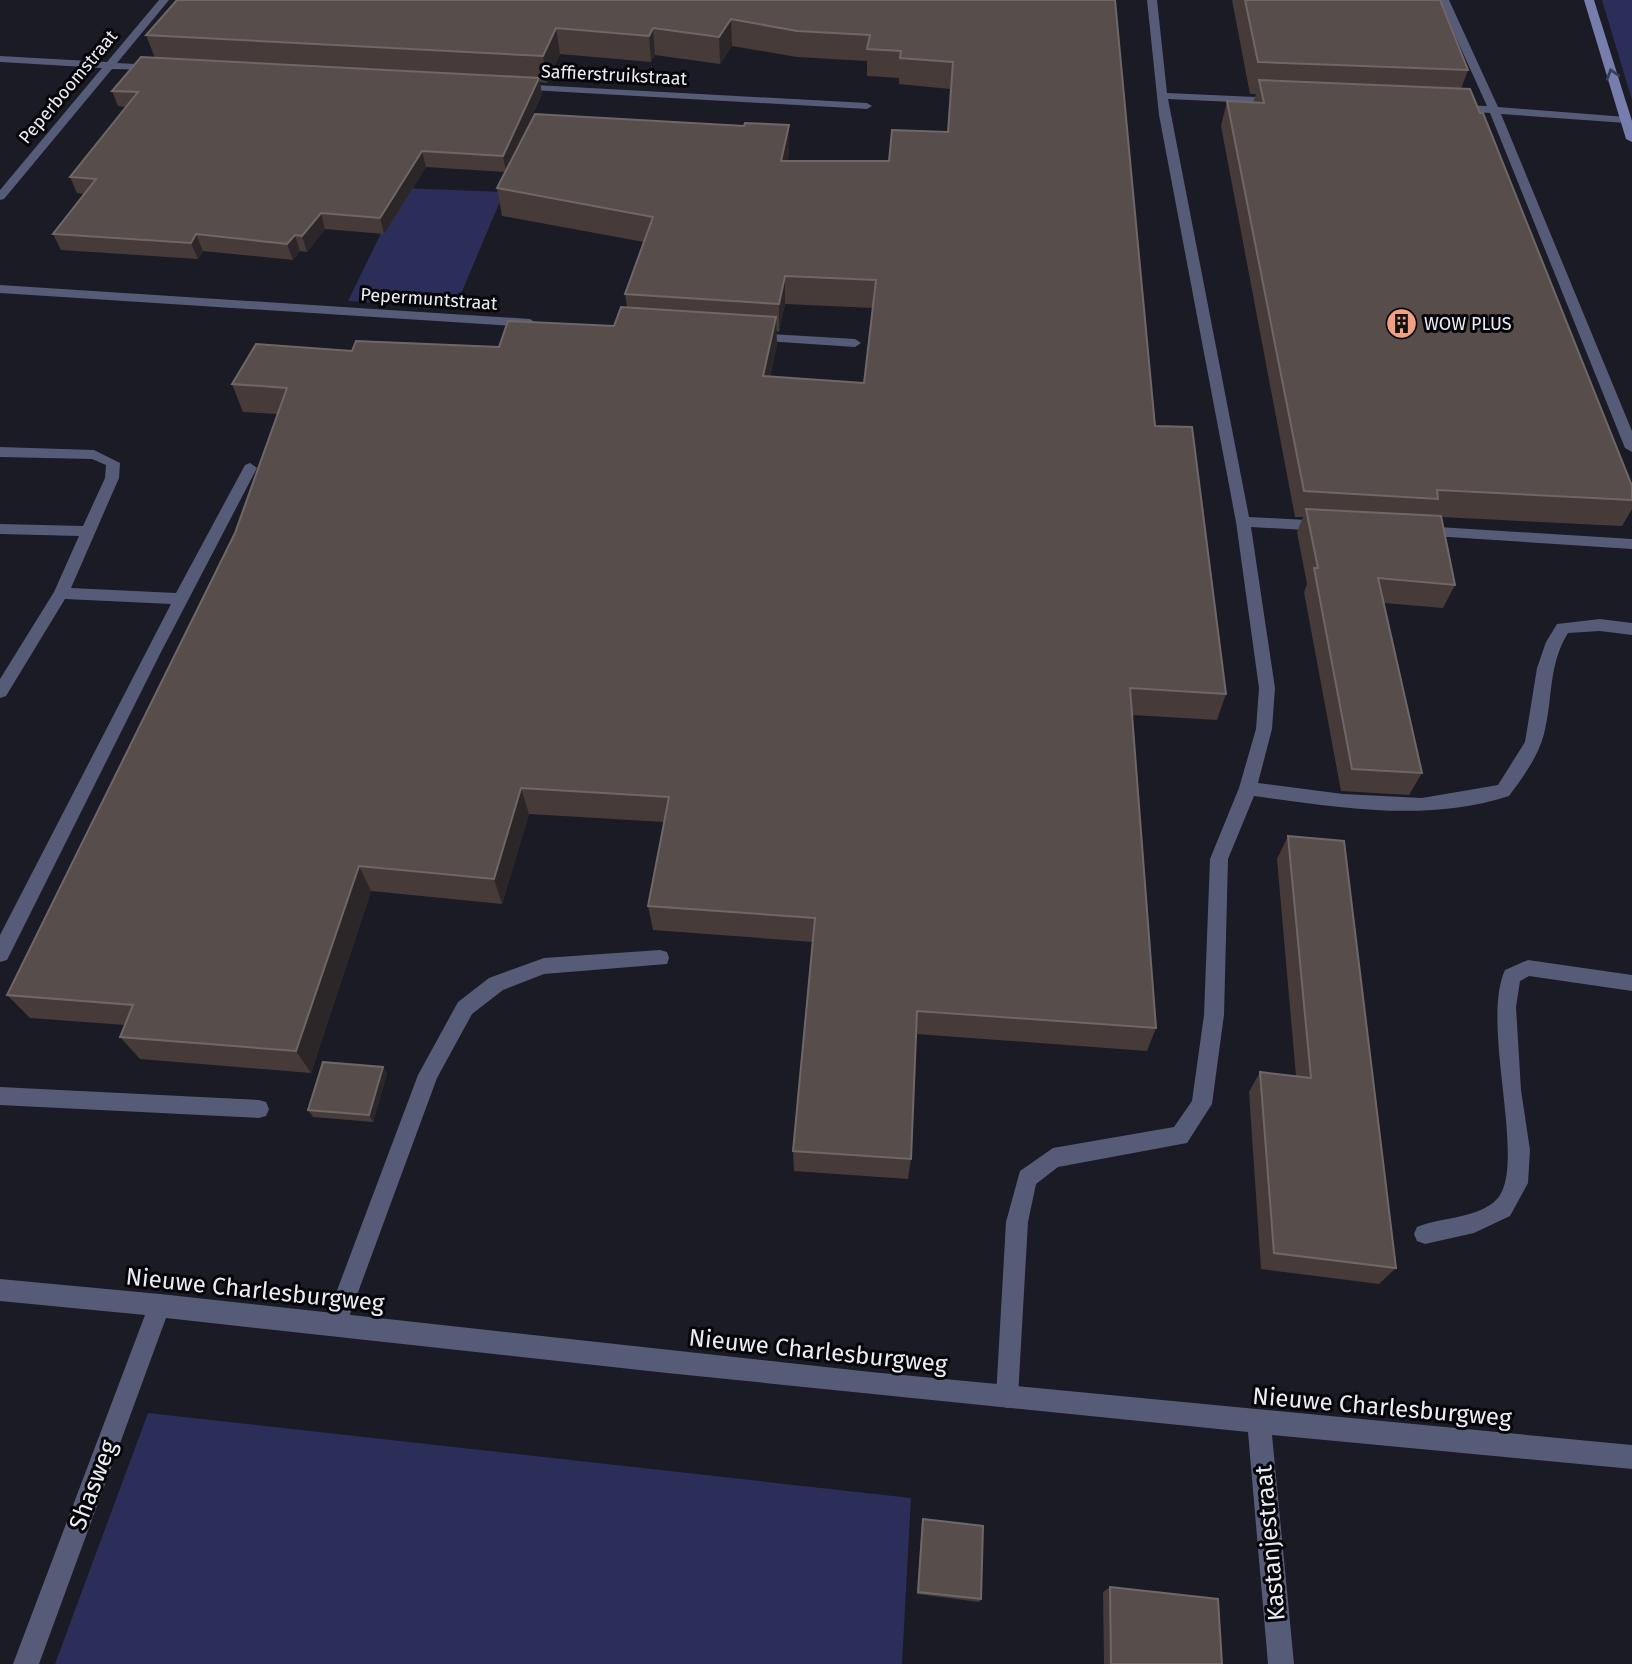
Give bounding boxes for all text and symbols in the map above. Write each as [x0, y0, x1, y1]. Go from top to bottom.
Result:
street label: Peperboomstraat [14, 25, 122, 148]
street label: Saffierstruikstraat [540, 60, 688, 90]
one-way arrow [1605, 68, 1620, 80]
street label: Pepermuntstraat [360, 283, 499, 315]
building icon: WOW PLUS [1384, 307, 1418, 341]
place label: WOW PLUS [1424, 313, 1512, 335]
street label: Nieuwe Charlesburgweg [124, 1262, 386, 1318]
street label: Nieuwe Charlesburgweg [687, 1323, 949, 1379]
street label: Nieuwe Charlesburgweg [1251, 1382, 1513, 1432]
street label: Shasweg [63, 1436, 123, 1534]
street label: Kastanjestraat [1249, 1464, 1291, 1622]

